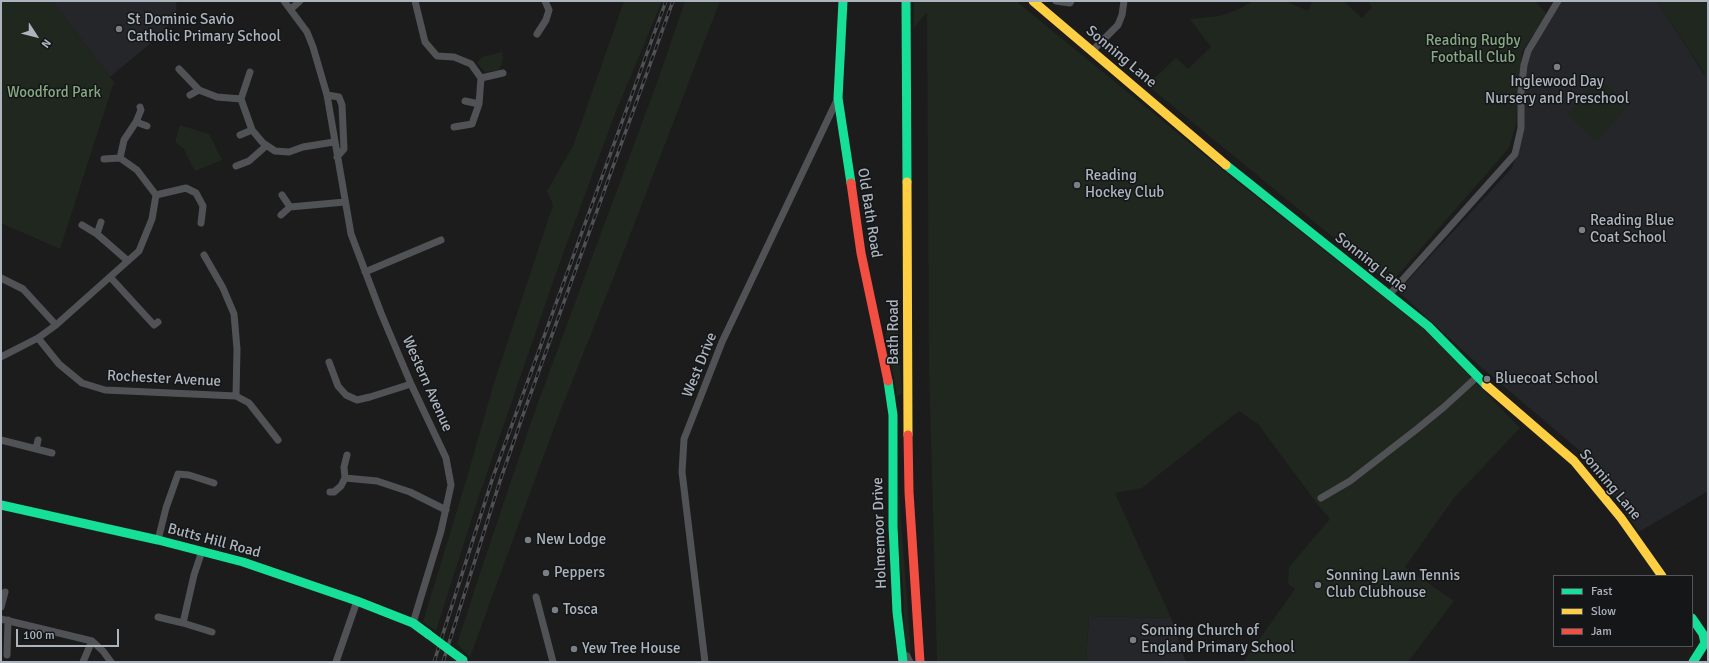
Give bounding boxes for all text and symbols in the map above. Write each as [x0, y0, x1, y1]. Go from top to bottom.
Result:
place label: St Dominic Savio Catholic Primary School [127, 11, 281, 46]
north arrow [16, 16, 56, 56]
street label: Sonning Lane [1082, 22, 1160, 92]
marker: St Dominic Savio Catholic Primary School [114, 24, 124, 34]
park label: Reading Rugby Football Club [1426, 32, 1520, 67]
text: N [39, 36, 54, 50]
marker: Inglewood Day Nursery and Preschool [1552, 62, 1562, 72]
place label: Inglewood Day Nursery and Preschool [1485, 73, 1629, 108]
park label: Woodford Park [7, 84, 101, 102]
street label: Old Bath Road [853, 167, 885, 259]
place label: Reading Hockey Club [1085, 167, 1164, 202]
marker: Reading Hockey Club [1072, 180, 1082, 190]
place label: Reading Blue Coat School [1590, 212, 1674, 247]
marker: Reading Blue Coat School [1577, 225, 1587, 235]
street label: Sonning Lane [1331, 229, 1411, 297]
street label: Bath Road [885, 299, 903, 365]
street label: West Drive [679, 330, 721, 400]
street label: Western Avenue [398, 333, 456, 435]
street label: Rochester Avenue [106, 367, 222, 391]
place label: Bluecoat School [1495, 370, 1598, 388]
marker: Bluecoat School [1482, 374, 1492, 384]
street label: Sonning Lane [1575, 446, 1645, 524]
street label: Holmemoor Drive [869, 477, 891, 589]
street label: Butts Hill Road [165, 520, 263, 562]
place label: New Lodge [536, 531, 606, 549]
marker: New Lodge [523, 535, 533, 545]
place label: Peppers [554, 564, 605, 582]
place label: Sonning Lawn Tennis Club Clubhouse [1326, 567, 1460, 602]
marker: Peppers [541, 568, 551, 578]
legend [1553, 575, 1693, 647]
marker: Sonning Lawn Tennis Club Clubhouse [1313, 580, 1323, 590]
text: Fast [1591, 584, 1612, 599]
place label: Tosca [563, 601, 598, 619]
text: Slow [1591, 604, 1616, 619]
marker: Tosca [550, 605, 560, 615]
scale bar [18, 621, 121, 647]
place label: Sonning Church of England Primary School [1141, 622, 1295, 657]
text: Jam [1591, 624, 1612, 639]
text: 100 m [23, 628, 55, 643]
marker: Sonning Church of England Primary School [1128, 635, 1138, 645]
place label: Yew Tree House [582, 640, 681, 658]
marker: Yew Tree House [569, 644, 579, 654]

